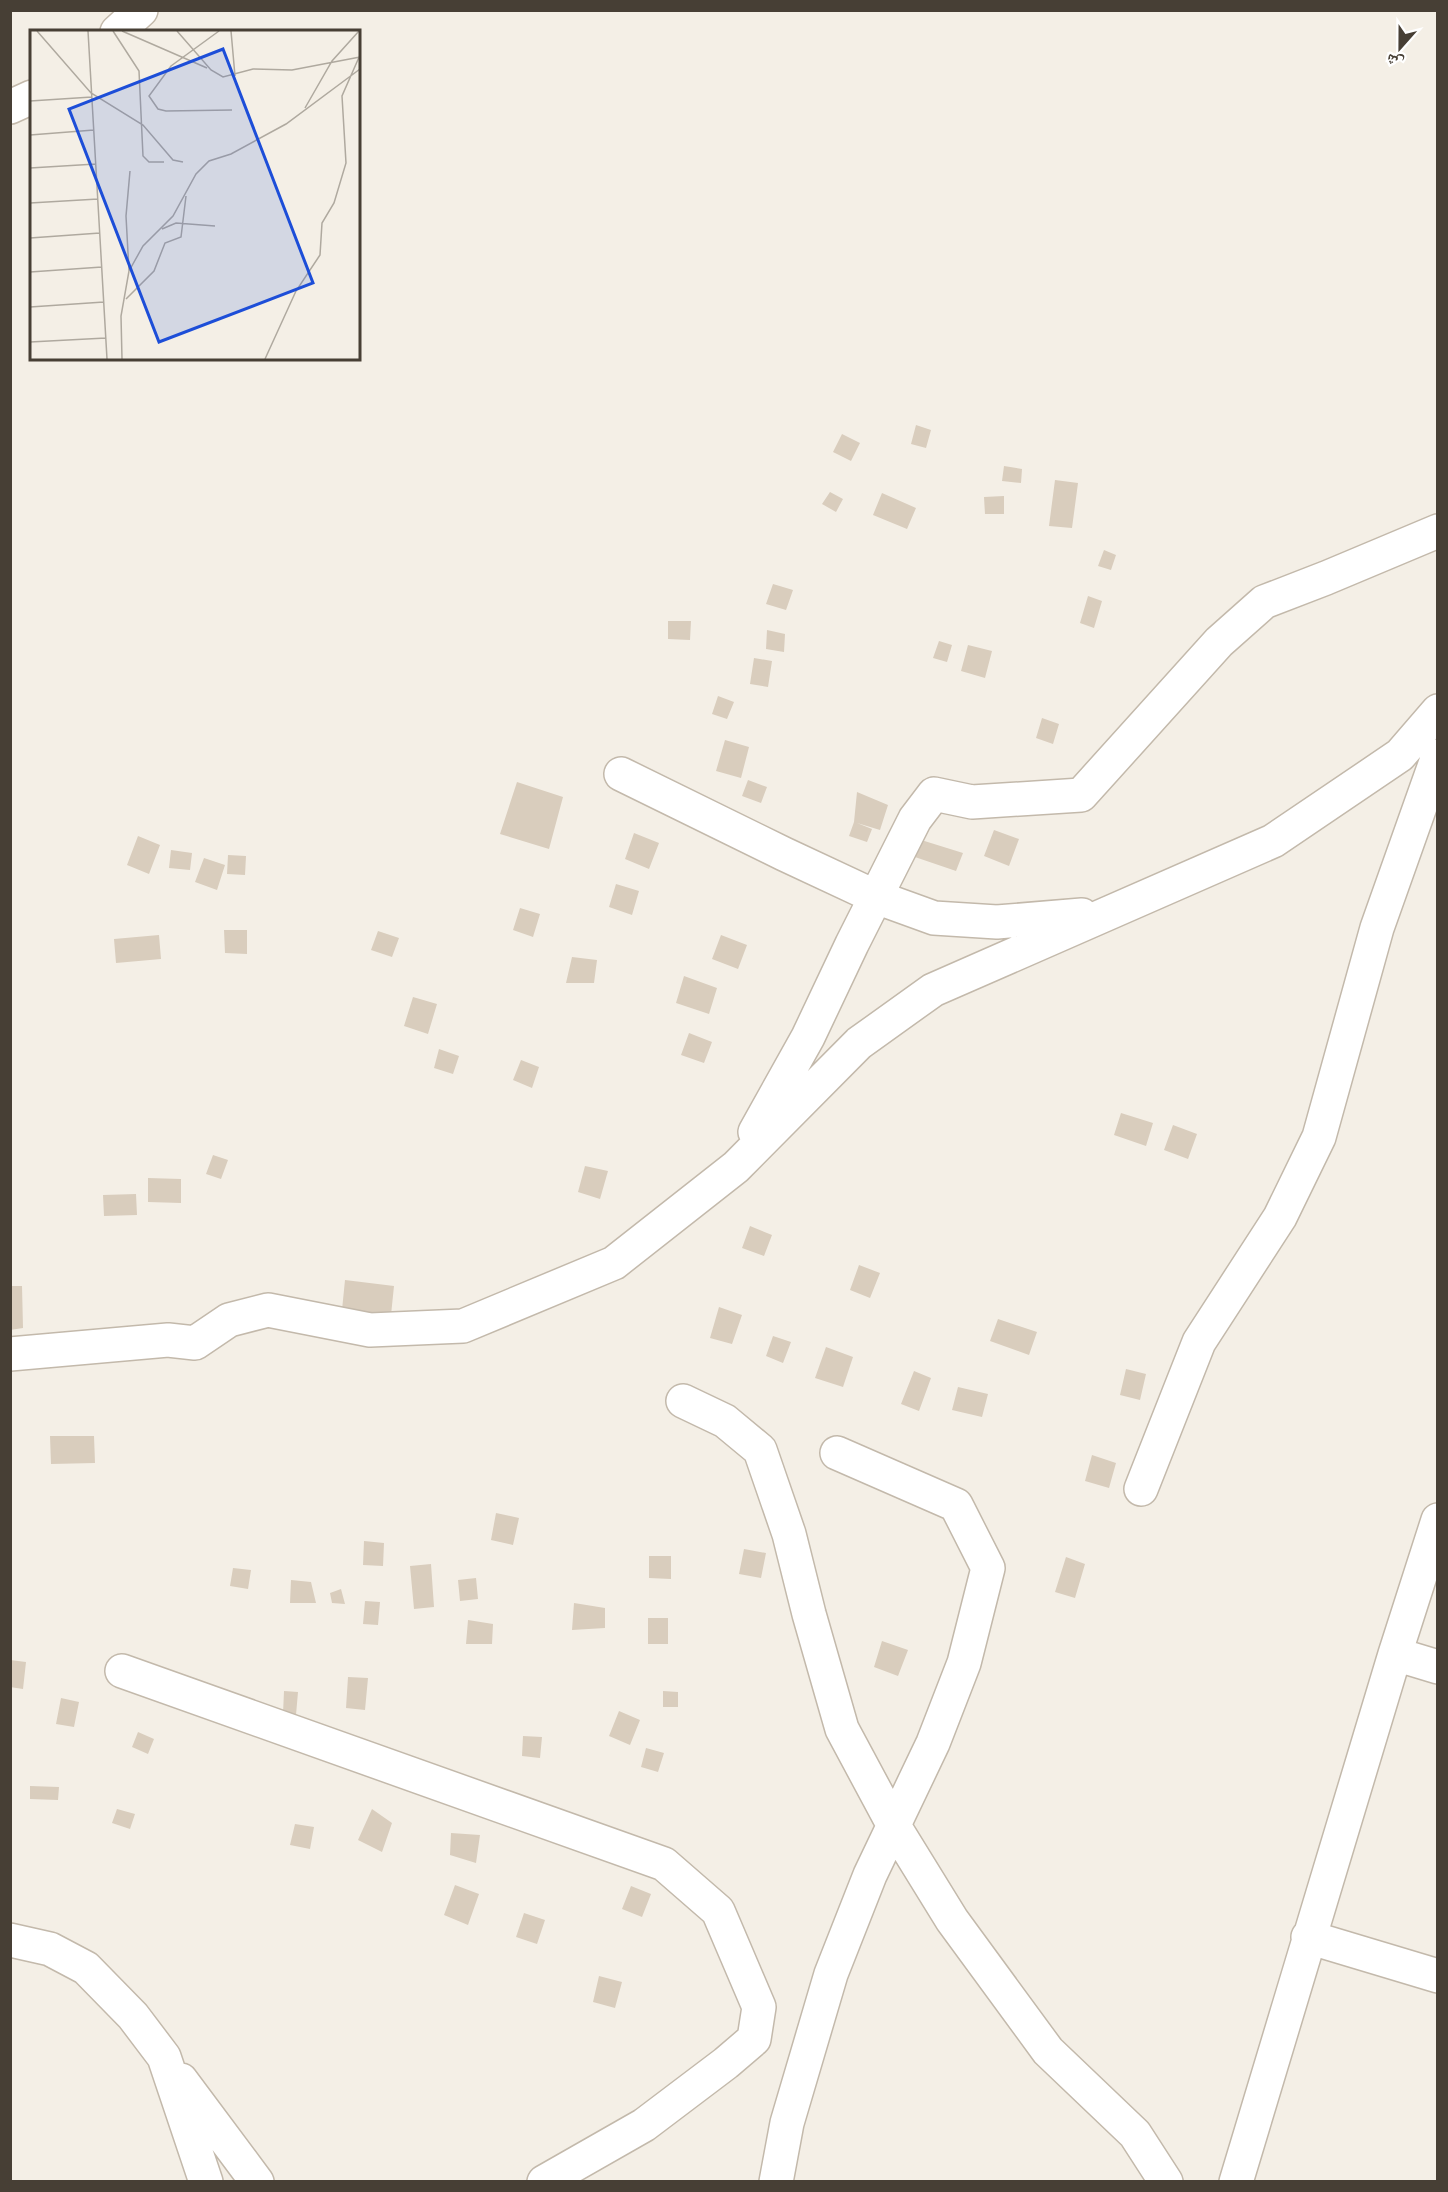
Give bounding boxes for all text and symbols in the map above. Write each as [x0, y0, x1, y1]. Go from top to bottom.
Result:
north arrow [1370, 18, 1430, 78]
inset map [30, 30, 360, 360]
text: ش [1383, 49, 1406, 75]

